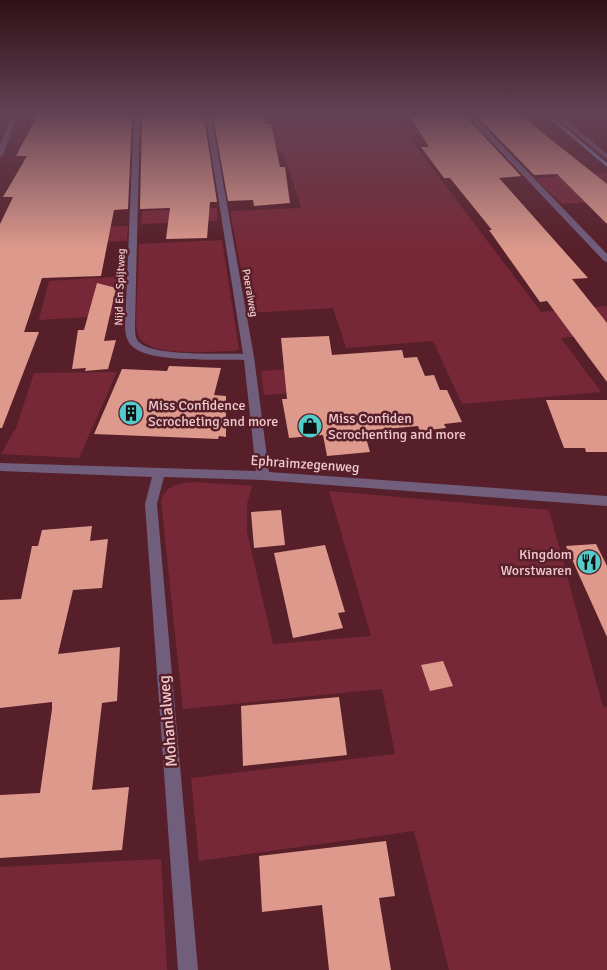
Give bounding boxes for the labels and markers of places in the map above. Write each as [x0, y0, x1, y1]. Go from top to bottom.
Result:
place label: Miss Confidence Scrocheting and more [148, 397, 278, 430]
building icon: Miss Confidence Scrocheting and more [118, 400, 144, 426]
place label: Miss Confiden Scrochenting and more [328, 410, 466, 443]
shop icon: Miss Confiden Scrochenting and more [297, 413, 323, 439]
place label: Kingdom Worstwaren [500, 546, 572, 579]
restaurant icon: Kingdom Worstwaren [576, 549, 602, 575]

